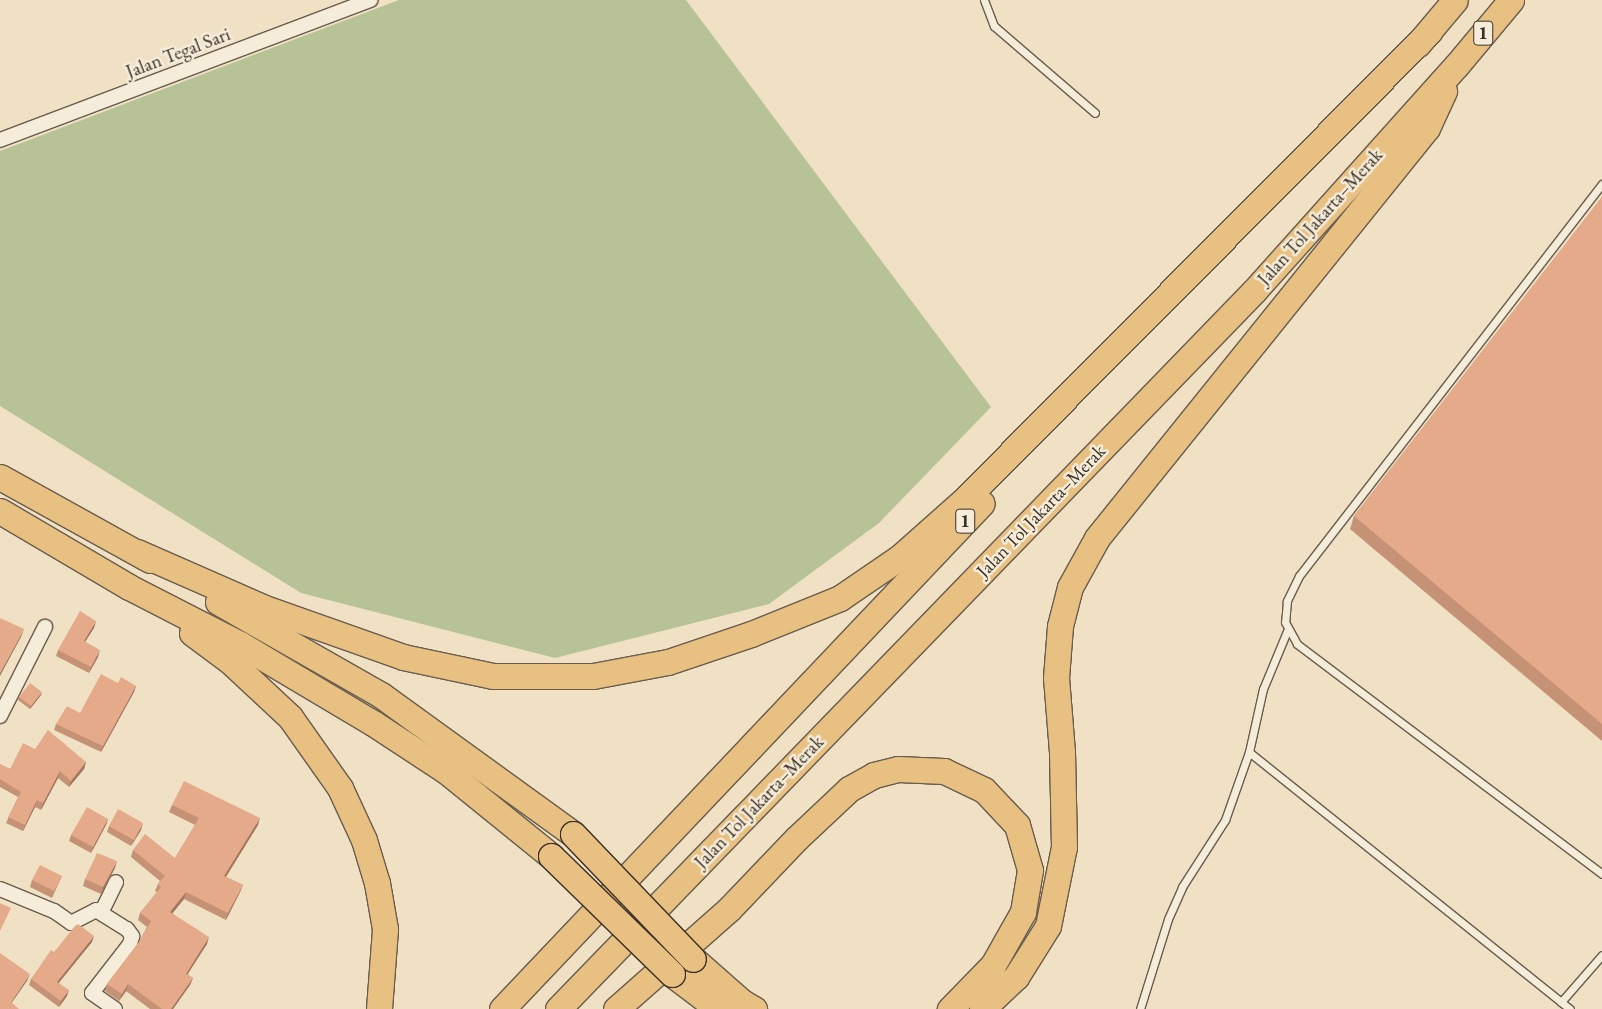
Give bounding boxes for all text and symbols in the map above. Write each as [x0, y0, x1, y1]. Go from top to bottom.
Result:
road number: 1 [1473, 17, 1493, 48]
street label: Jalan Tegal Sari [123, 23, 233, 83]
street label: Jalan Tol Jakarta–Merak [1253, 144, 1387, 290]
street label: Jalan Tol Jakarta–Merak [972, 440, 1110, 582]
road number: 1 [955, 506, 975, 536]
street label: Jalan Tol Jakarta–Merak [690, 731, 828, 873]

